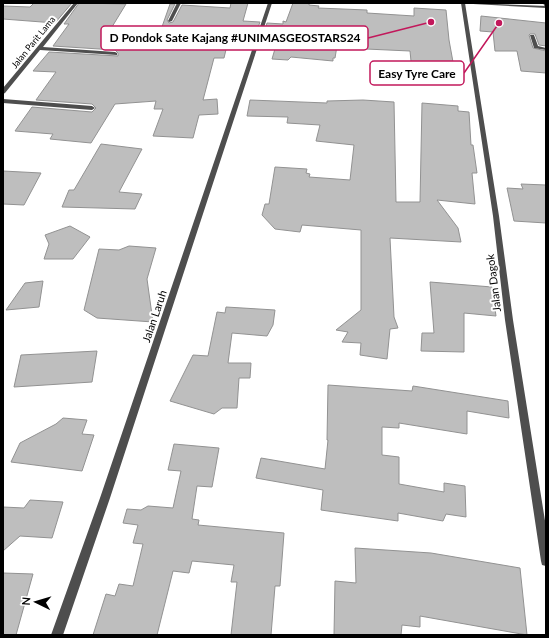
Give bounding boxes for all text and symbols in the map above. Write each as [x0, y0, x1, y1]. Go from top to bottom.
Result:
street label: Jalan Parit Lama [9, 14, 57, 70]
callout: D Pondok Sate Kajang #UNIMASGEOSTARS24 [101, 26, 368, 50]
text: D Pondok Sate Kajang #UNIMASGEOSTARS24 [109, 30, 361, 45]
callout: Easy Tyre Care [370, 61, 464, 85]
text: Easy Tyre Care [378, 66, 456, 81]
street label: Jalan Dagok [483, 253, 503, 313]
street label: Jalan Laruh [139, 288, 169, 344]
north arrow [16, 582, 56, 622]
text: N [19, 596, 32, 606]

